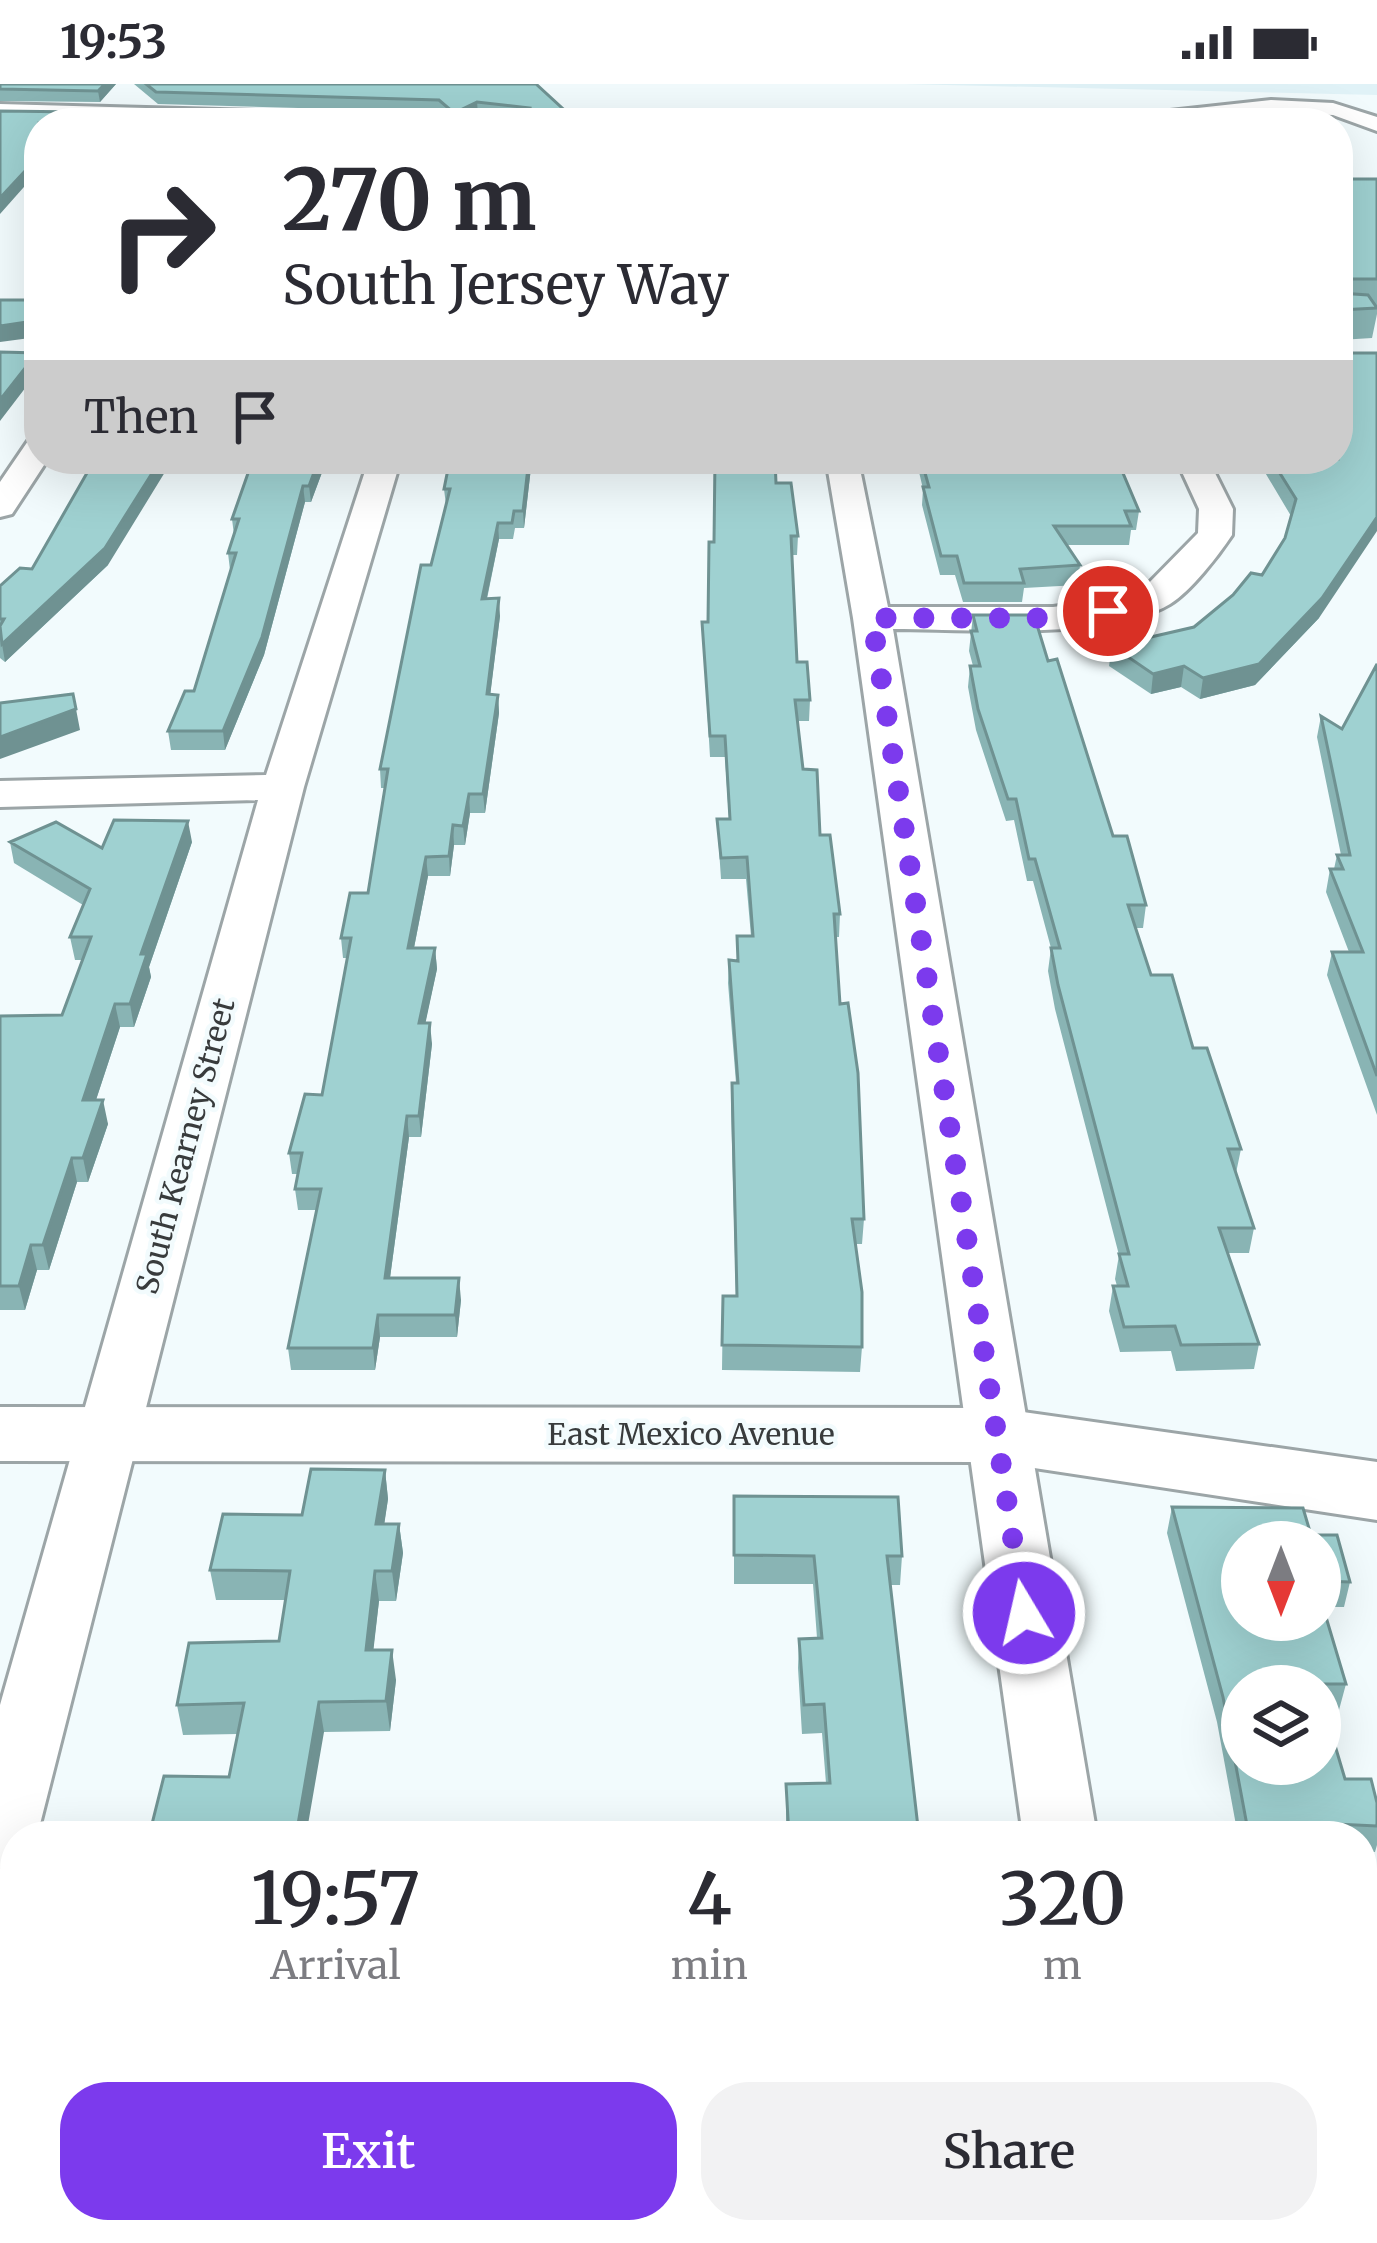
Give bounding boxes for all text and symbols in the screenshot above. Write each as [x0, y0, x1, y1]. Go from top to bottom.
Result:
text: 19:53 [60, 14, 167, 70]
text: 270 m [282, 147, 536, 253]
icon: right [84, 156, 240, 312]
text: South Jersey Way [282, 251, 729, 319]
icon: arrive [222, 384, 288, 450]
text: Then [84, 389, 198, 445]
pin [1057, 560, 1159, 662]
icon: arrive [1075, 578, 1141, 644]
street label: South Kearney Street [127, 994, 243, 1298]
street label: East Mexico Avenue [547, 1415, 835, 1453]
north arrow [1221, 1521, 1341, 1641]
map controls [1221, 1521, 1341, 1785]
position arrow [961, 1550, 1087, 1676]
button: layers [1221, 1665, 1341, 1785]
text: 19:57 [251, 1853, 420, 1944]
text: 4 [687, 1853, 732, 1944]
text: 320 [999, 1853, 1126, 1944]
text: Arrival [270, 1941, 401, 1990]
text: min [671, 1941, 748, 1990]
text: m [1043, 1941, 1082, 1990]
button: Exit [60, 2082, 677, 2220]
button: Share [701, 2082, 1317, 2220]

